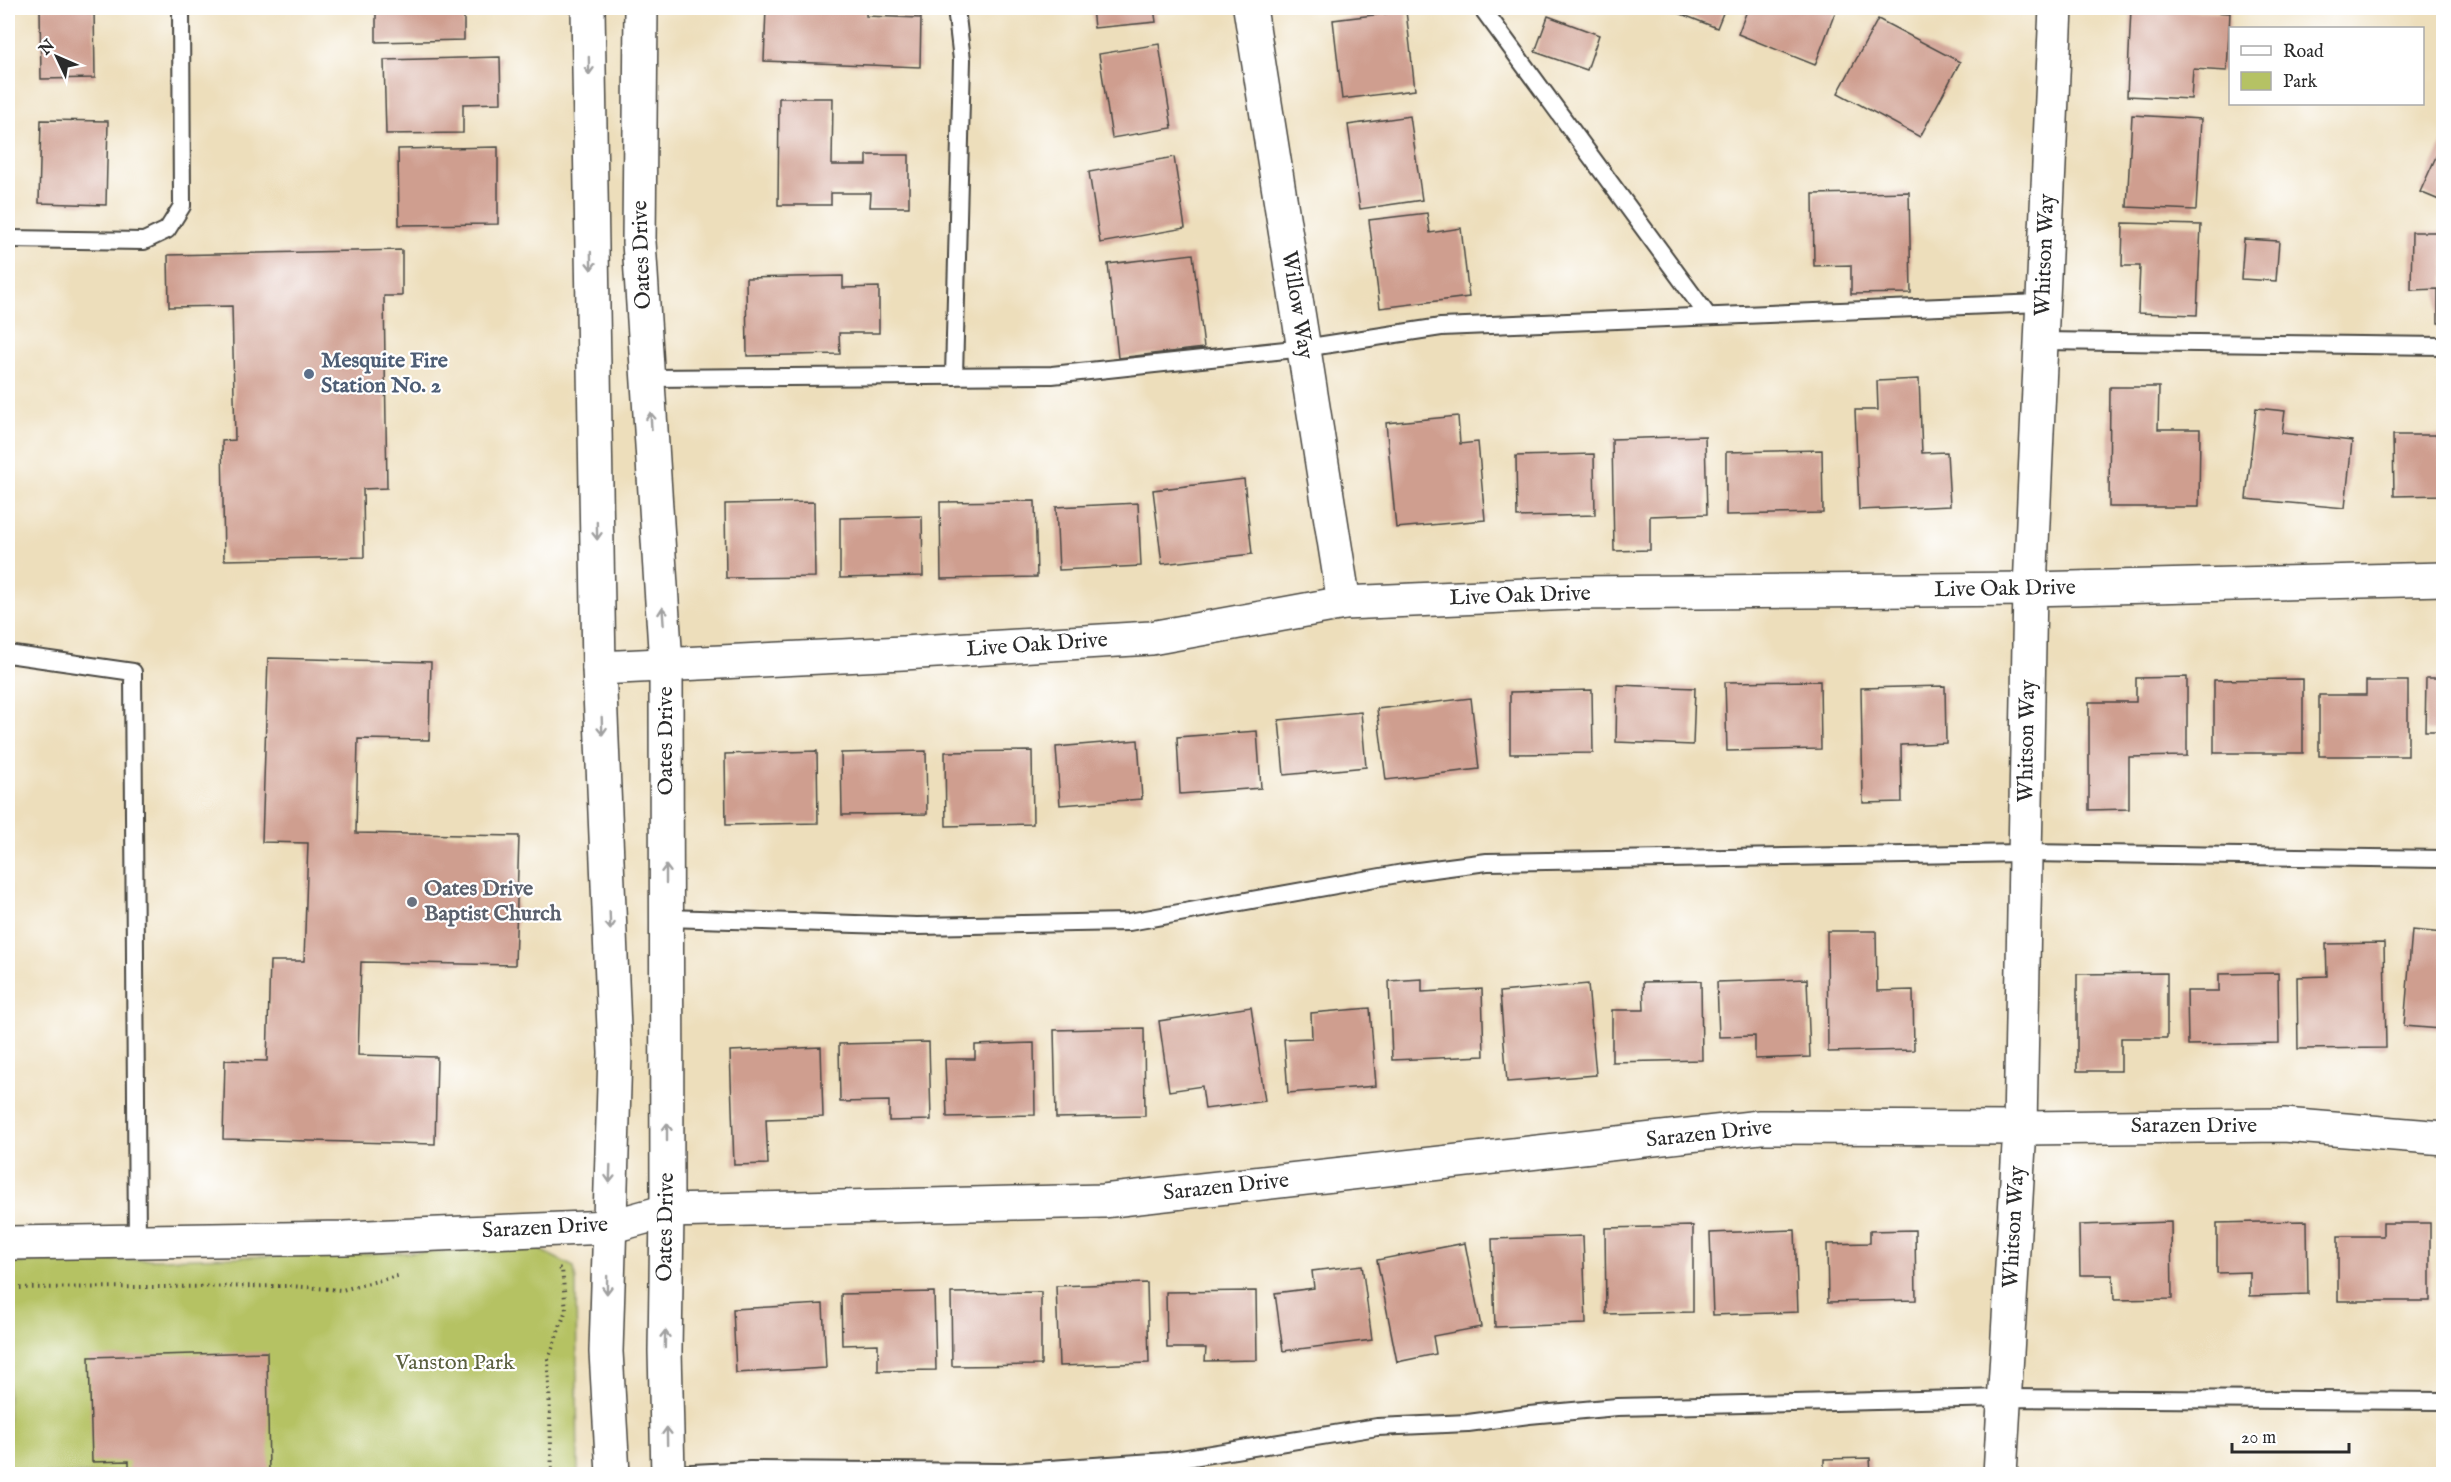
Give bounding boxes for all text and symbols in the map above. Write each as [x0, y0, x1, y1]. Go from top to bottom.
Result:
north arrow [27, 27, 87, 87]
legend [2229, 27, 2424, 105]
text: N [35, 36, 60, 61]
text: Road [2283, 41, 2324, 64]
one-way arrow [583, 55, 595, 75]
text: Park [2283, 71, 2318, 94]
street label: Whitson Way [2029, 193, 2061, 317]
street label: Oates Drive [626, 200, 658, 310]
street label: Willow Way [1275, 249, 1319, 361]
one-way arrow [586, 250, 597, 270]
place label: Mesquite Fire Station No. 2 [321, 347, 448, 400]
marker: Mesquite Fire Station No. 2 [302, 367, 316, 381]
one-way arrow [645, 412, 656, 432]
one-way arrow [591, 520, 603, 540]
street label: Live Oak Drive [1934, 574, 2076, 604]
street label: Live Oak Drive [1449, 580, 1591, 612]
one-way arrow [657, 606, 668, 626]
street label: Live Oak Drive [965, 626, 1109, 664]
street label: Whitson Way [2012, 679, 2042, 803]
street label: Oates Drive [652, 686, 680, 796]
one-way arrow [596, 716, 607, 736]
one-way arrow [660, 864, 672, 884]
place label: Oates Drive Baptist Church [424, 875, 562, 928]
marker: Oates Drive Baptist Church [405, 895, 419, 909]
one-way arrow [604, 911, 615, 931]
street label: Sarazen Drive [2131, 1112, 2257, 1140]
street label: Sarazen Drive [1645, 1113, 1773, 1155]
one-way arrow [661, 1122, 673, 1142]
one-way arrow [605, 1164, 616, 1184]
street label: Whitson Way [1997, 1165, 2031, 1289]
street label: Sarazen Drive [1162, 1166, 1290, 1208]
street label: Oates Drive [651, 1172, 681, 1282]
street label: Sarazen Drive [481, 1211, 609, 1245]
one-way arrow [602, 1275, 613, 1295]
one-way arrow [659, 1330, 671, 1350]
park label: Vanston Park [394, 1349, 515, 1377]
scale bar [2232, 1416, 2349, 1454]
one-way arrow [662, 1427, 673, 1447]
text: 20 m [2241, 1427, 2276, 1450]

